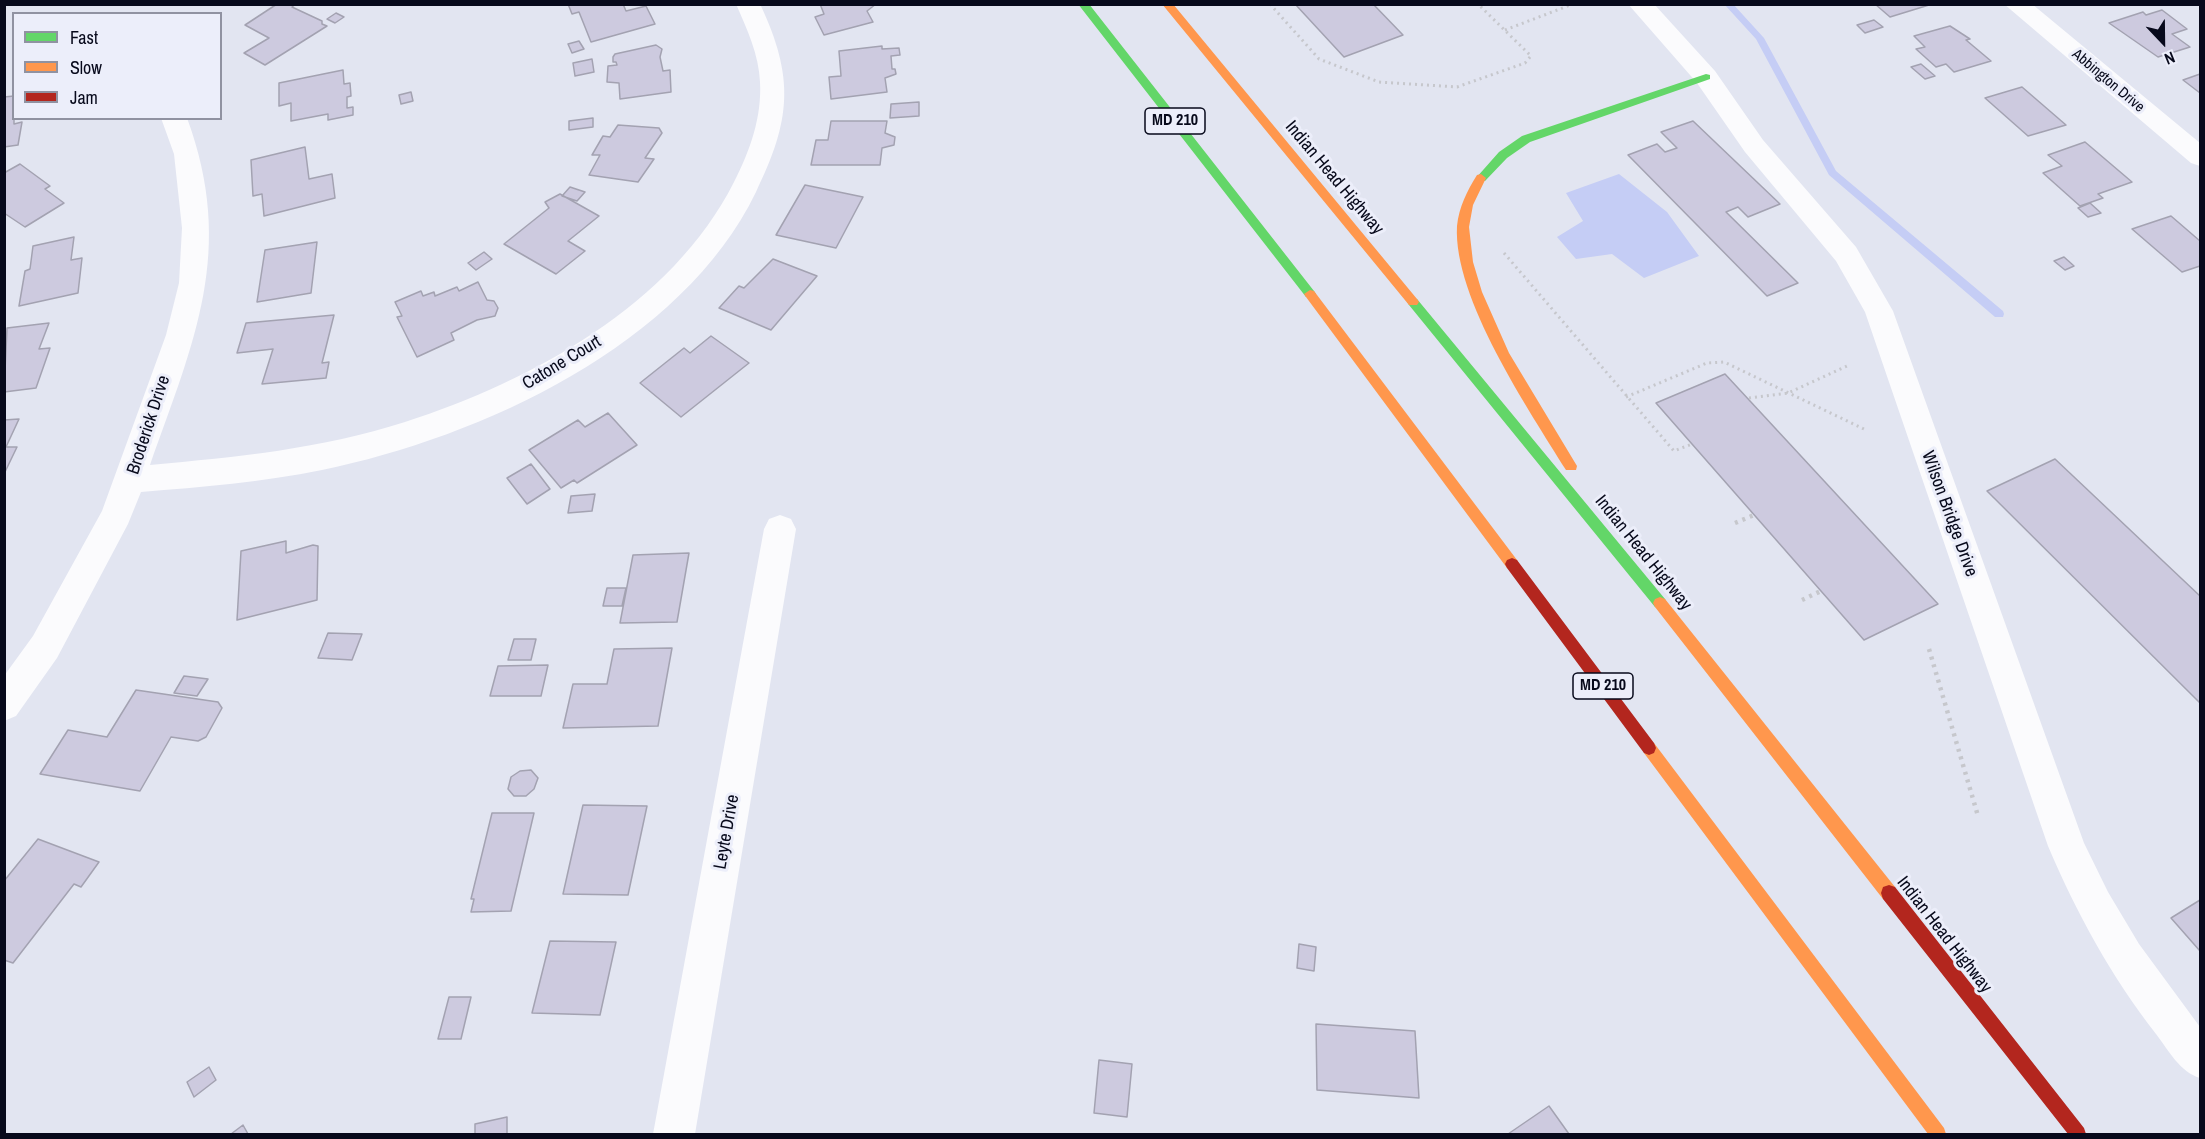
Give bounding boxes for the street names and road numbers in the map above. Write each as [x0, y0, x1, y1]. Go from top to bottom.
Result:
street label: Abbington Drive [2068, 46, 2148, 116]
road number: MD 210 [1145, 108, 1205, 134]
street label: Indian Head Highway [1280, 117, 1388, 239]
street label: Catone Court [519, 331, 605, 395]
street label: Broderick Drive [123, 373, 175, 477]
street label: Wilson Bridge Drive [1916, 448, 1982, 580]
street label: Indian Head Highway [1590, 491, 1696, 615]
road number: MD 210 [1573, 673, 1633, 699]
street label: Leyte Drive [710, 793, 744, 871]
street label: Indian Head Highway [1892, 872, 1996, 998]

